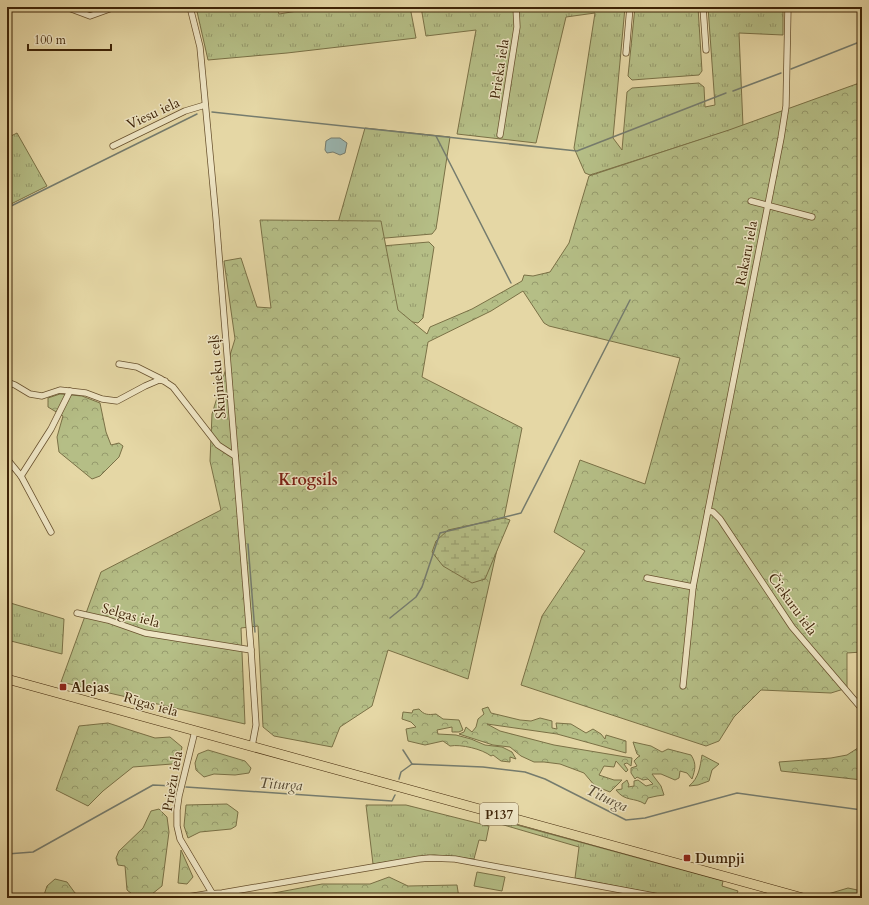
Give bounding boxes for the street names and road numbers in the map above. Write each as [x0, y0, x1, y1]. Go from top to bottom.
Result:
street label: Prieka iela [485, 38, 514, 101]
street label: Viesu iela [124, 93, 183, 134]
street label: Rakaru iela [731, 219, 762, 287]
street label: Skujnieku ceļš [204, 334, 231, 420]
street label: Čiekuru iela [764, 569, 822, 639]
street label: Selgas iela [100, 599, 162, 632]
street label: Rīgas iela [121, 688, 180, 721]
street label: Priežu iela [158, 749, 187, 813]
road number: P137 [480, 803, 518, 825]

